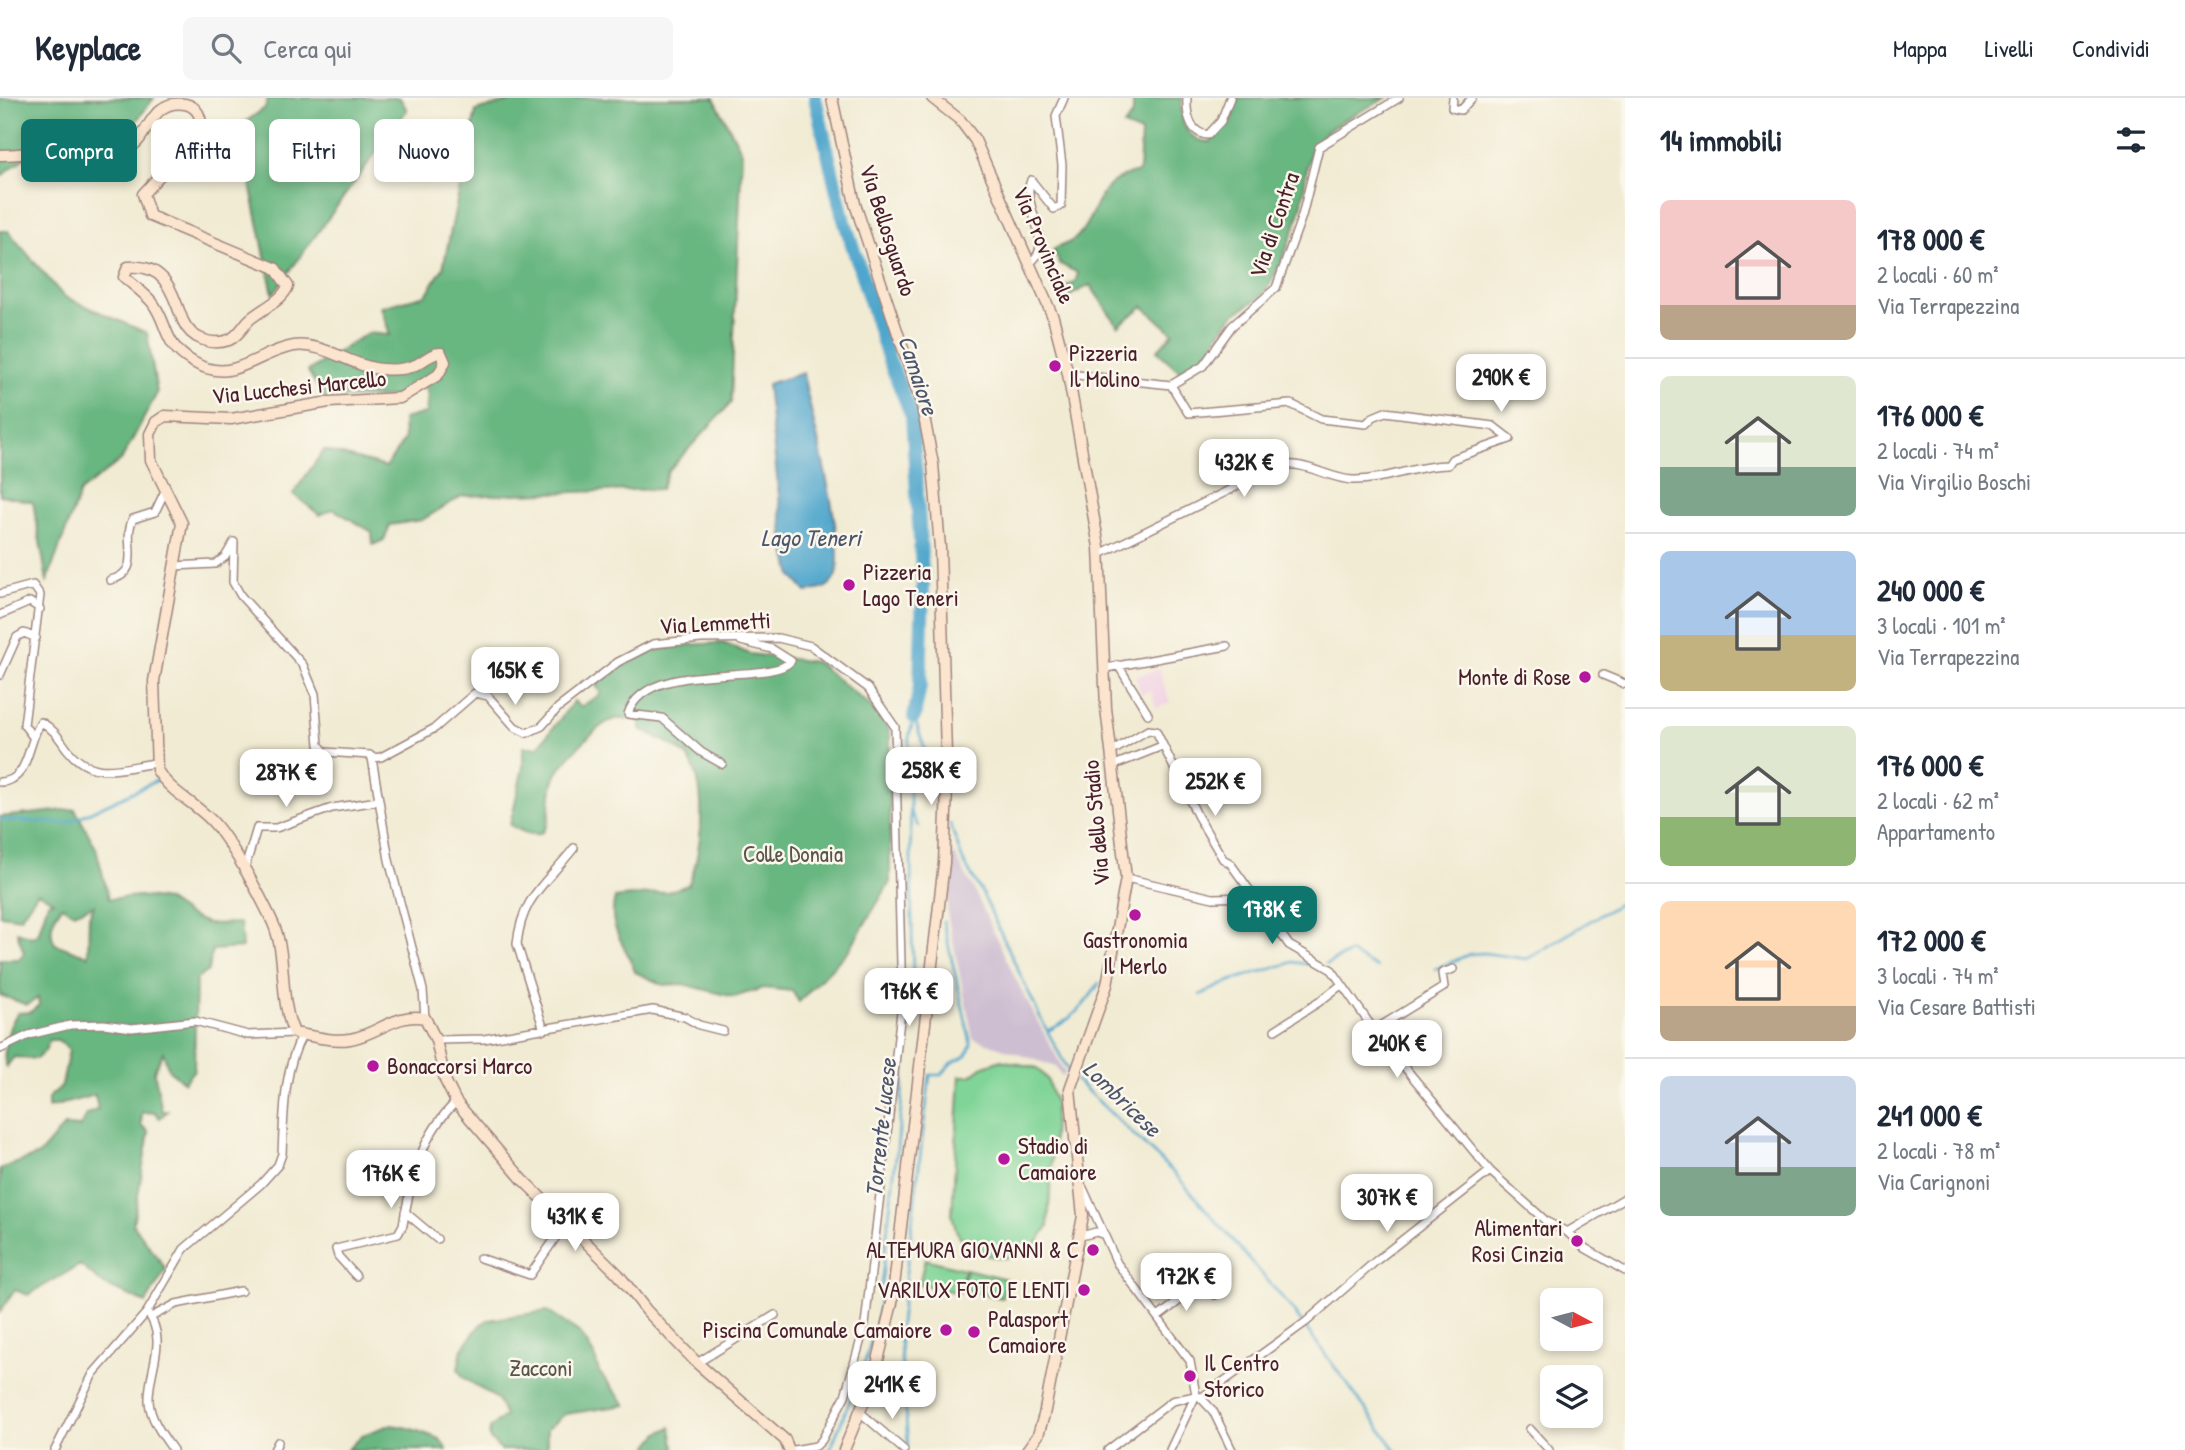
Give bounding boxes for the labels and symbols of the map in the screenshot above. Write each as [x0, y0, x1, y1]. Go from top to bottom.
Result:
street label: Via Bellosguardo [853, 160, 924, 300]
street label: Via di Contra [1241, 168, 1306, 282]
street label: Via Provinciale [1006, 181, 1083, 308]
water label: Camaiore [891, 331, 947, 420]
place label: Pizzeria Il Molino [1069, 337, 1140, 394]
pin: 290K € [1444, 354, 1558, 414]
marker: Pizzeria Il Molino [1047, 358, 1063, 374]
street label: Via Lucchesi Marcello [210, 362, 388, 411]
pin: 432K € [1187, 440, 1301, 499]
water label: Lago Teneri [761, 521, 864, 554]
place label: Pizzeria Lago Teneri [863, 556, 959, 613]
marker: Pizzeria Lago Teneri [841, 577, 857, 593]
street label: Via Lemmetti [658, 604, 771, 641]
pin: 165K € [458, 648, 572, 707]
place label: Monte di Rose [1458, 661, 1571, 692]
marker: Monte di Rose [1577, 669, 1593, 685]
pin: 258K € [874, 748, 988, 807]
pin: 287K € [229, 750, 343, 809]
pin: 252K € [1158, 758, 1272, 818]
street label: Via dello Stadio [1075, 759, 1116, 887]
park label: Colle Donaia [743, 838, 843, 869]
pin: 178K € [1215, 886, 1329, 946]
marker: Gastronomia Il Merlo [1127, 907, 1143, 923]
place label: Gastronomia Il Merlo [1083, 924, 1187, 981]
pin: 176K € [852, 968, 966, 1028]
pin: 240K € [1340, 1020, 1454, 1080]
place label: Bonaccorsi Marco [387, 1050, 532, 1081]
water label: Lombricese [1077, 1053, 1170, 1145]
water label: Torrente Lucese [857, 1056, 903, 1199]
marker: Bonaccorsi Marco [365, 1058, 381, 1074]
place label: Stadio di Camaiore [1018, 1130, 1097, 1187]
pin: 176K € [334, 1150, 448, 1210]
marker: Stadio di Camaiore [996, 1151, 1012, 1167]
pin: 307K € [1330, 1174, 1444, 1234]
pin: 431K € [518, 1194, 632, 1253]
place label: Alimentari Rosi Cinzia [1472, 1212, 1563, 1269]
marker: Alimentari Rosi Cinzia [1569, 1233, 1585, 1249]
place label: ALTEMURA GIOVANNI & C [866, 1234, 1079, 1265]
marker: ALTEMURA GIOVANNI & C [1085, 1242, 1101, 1258]
pin: 172K € [1129, 1254, 1243, 1313]
place label: VARILUX FOTO E LENTI [877, 1274, 1070, 1305]
marker: VARILUX FOTO E LENTI [1076, 1282, 1092, 1298]
north arrow [1540, 1288, 1603, 1351]
place label: Palasport Camaiore [988, 1303, 1069, 1360]
place label: Piscina Comunale Camaiore [703, 1314, 932, 1345]
marker: Piscina Comunale Camaiore [938, 1322, 954, 1338]
marker: Palasport Camaiore [966, 1324, 982, 1340]
place label: Il Centro Storico [1204, 1347, 1279, 1404]
park label: Zacconi [509, 1352, 573, 1383]
pin: 241K € [835, 1362, 949, 1421]
marker: Il Centro Storico [1182, 1368, 1198, 1384]

